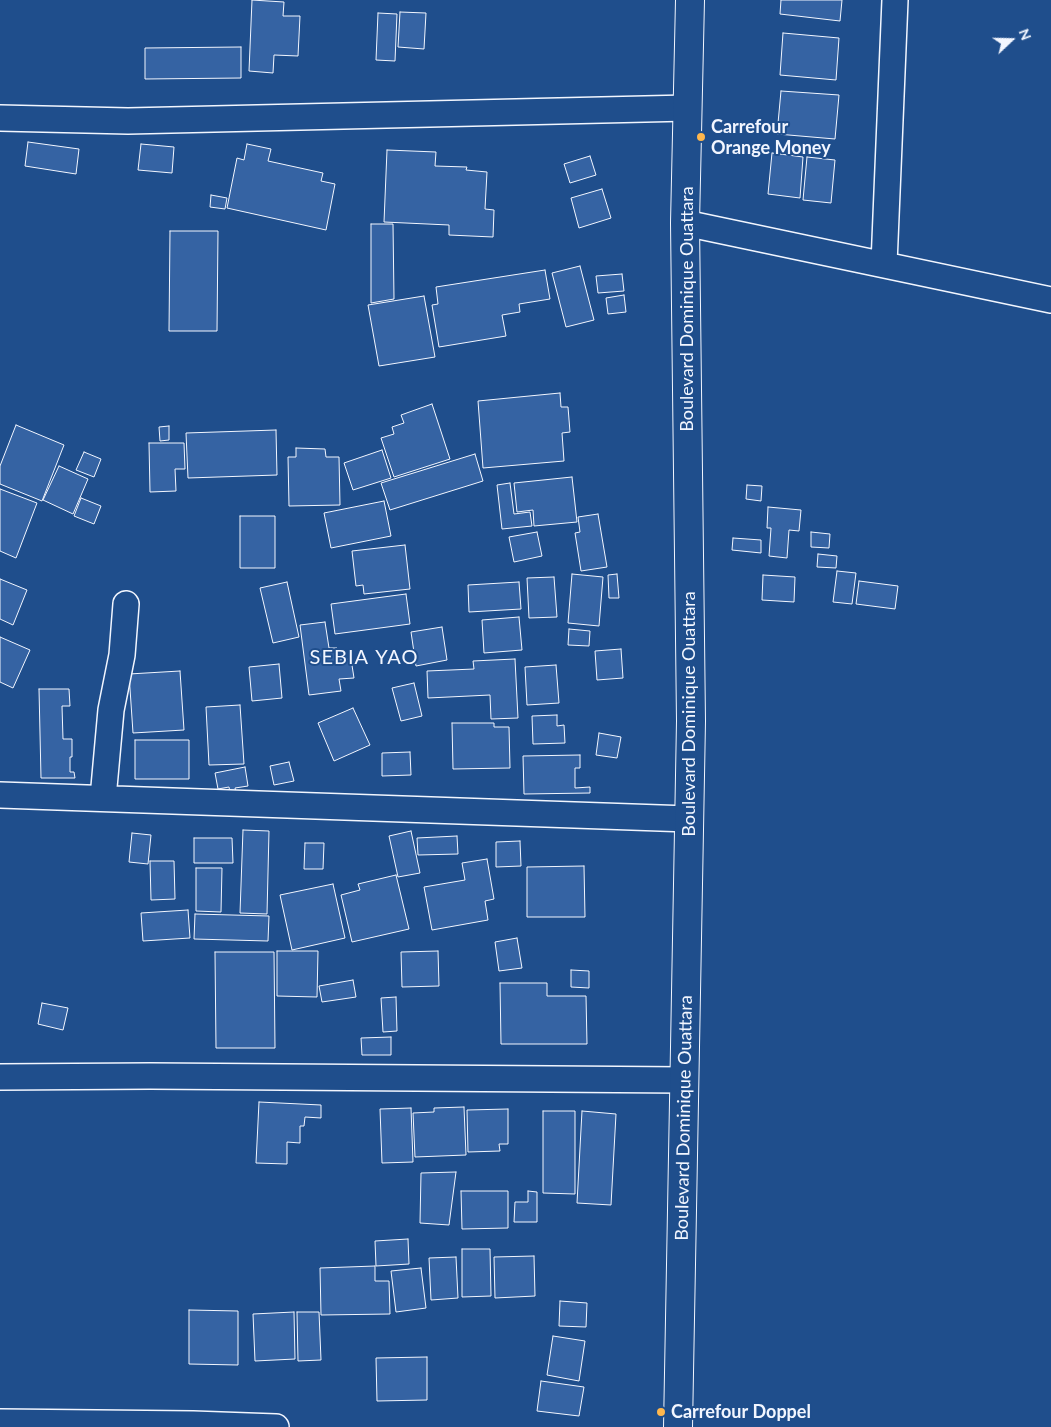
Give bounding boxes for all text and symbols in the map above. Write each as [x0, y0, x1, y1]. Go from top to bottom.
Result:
north arrow [986, 15, 1036, 65]
text: N [1016, 26, 1035, 43]
place label: Carrefour Orange Money [711, 116, 831, 158]
marker: Carrefour Orange Money [695, 131, 707, 143]
street label: Boulevard Dominique Ouattara [676, 186, 698, 432]
street label: Boulevard Dominique Ouattara [678, 591, 700, 837]
district label: SEBIA YAO [308, 646, 420, 670]
street label: Boulevard Dominique Ouattara [671, 995, 697, 1241]
place label: Carrefour Doppel [671, 1401, 811, 1423]
marker: Carrefour Doppel [655, 1406, 667, 1418]

